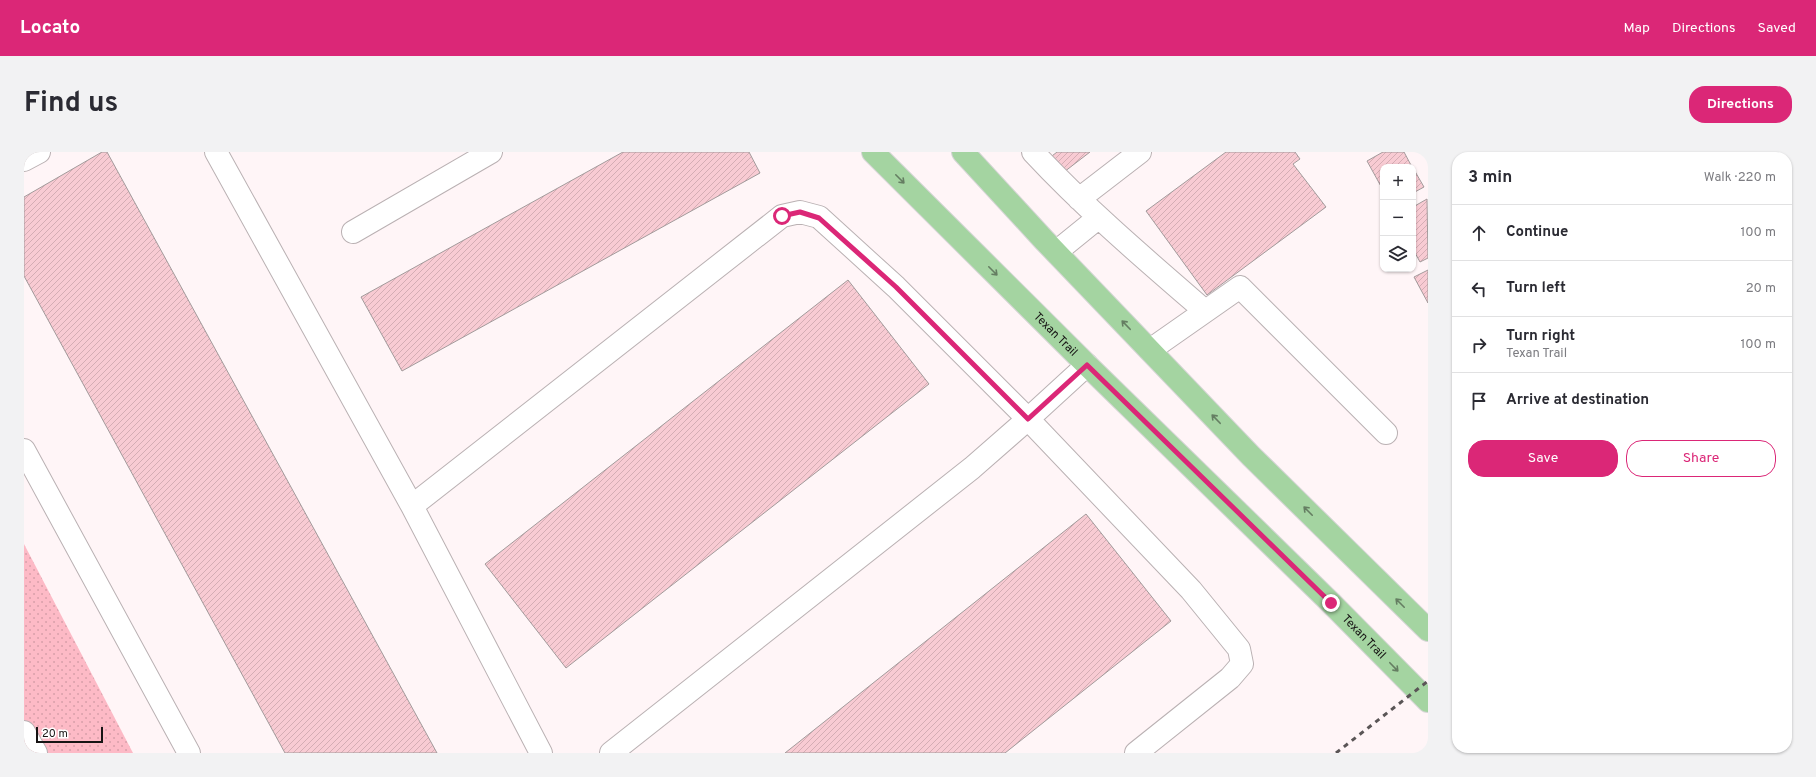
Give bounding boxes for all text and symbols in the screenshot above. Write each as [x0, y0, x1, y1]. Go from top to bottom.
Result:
text: Locato [20, 16, 80, 40]
text: Map [1624, 20, 1650, 37]
text: Directions [1672, 20, 1736, 37]
text: Saved [1758, 20, 1796, 37]
text: Find us [24, 86, 118, 122]
button: Directions [1689, 86, 1792, 123]
map controls [1380, 164, 1416, 272]
button: + [1380, 164, 1416, 200]
text: 3 min [1468, 167, 1512, 189]
text: Walk · 220 m [1704, 170, 1776, 186]
one-way arrow [895, 175, 905, 184]
button: − [1380, 200, 1416, 236]
route start [773, 207, 791, 225]
icon: ahead [1468, 222, 1490, 244]
text: Continue [1506, 223, 1568, 242]
text: 100 m [1740, 225, 1776, 241]
button: layers [1380, 236, 1416, 272]
one-way arrow [988, 266, 998, 276]
icon: left [1468, 278, 1490, 300]
text: Turn left [1506, 279, 1566, 298]
text: 20 m [1746, 281, 1776, 297]
street label: Texan Trail [1030, 309, 1081, 360]
one-way arrow [1121, 320, 1131, 330]
text: Turn right [1506, 327, 1575, 346]
icon: right [1468, 334, 1490, 356]
text: 100 m [1740, 337, 1776, 353]
text: Texan Trail [1506, 346, 1567, 362]
icon: arrive [1468, 390, 1490, 412]
text: Arrive at destination [1506, 391, 1649, 410]
one-way arrow [1211, 414, 1221, 424]
button: Save [1468, 440, 1618, 477]
button: Share [1626, 440, 1776, 477]
one-way arrow [1303, 507, 1313, 516]
route end [1322, 594, 1340, 612]
one-way arrow [1395, 598, 1405, 608]
street label: Texan Trail [1338, 612, 1389, 663]
one-way arrow [1389, 662, 1399, 672]
scale bar [36, 725, 103, 744]
text: 20 m [42, 727, 68, 741]

